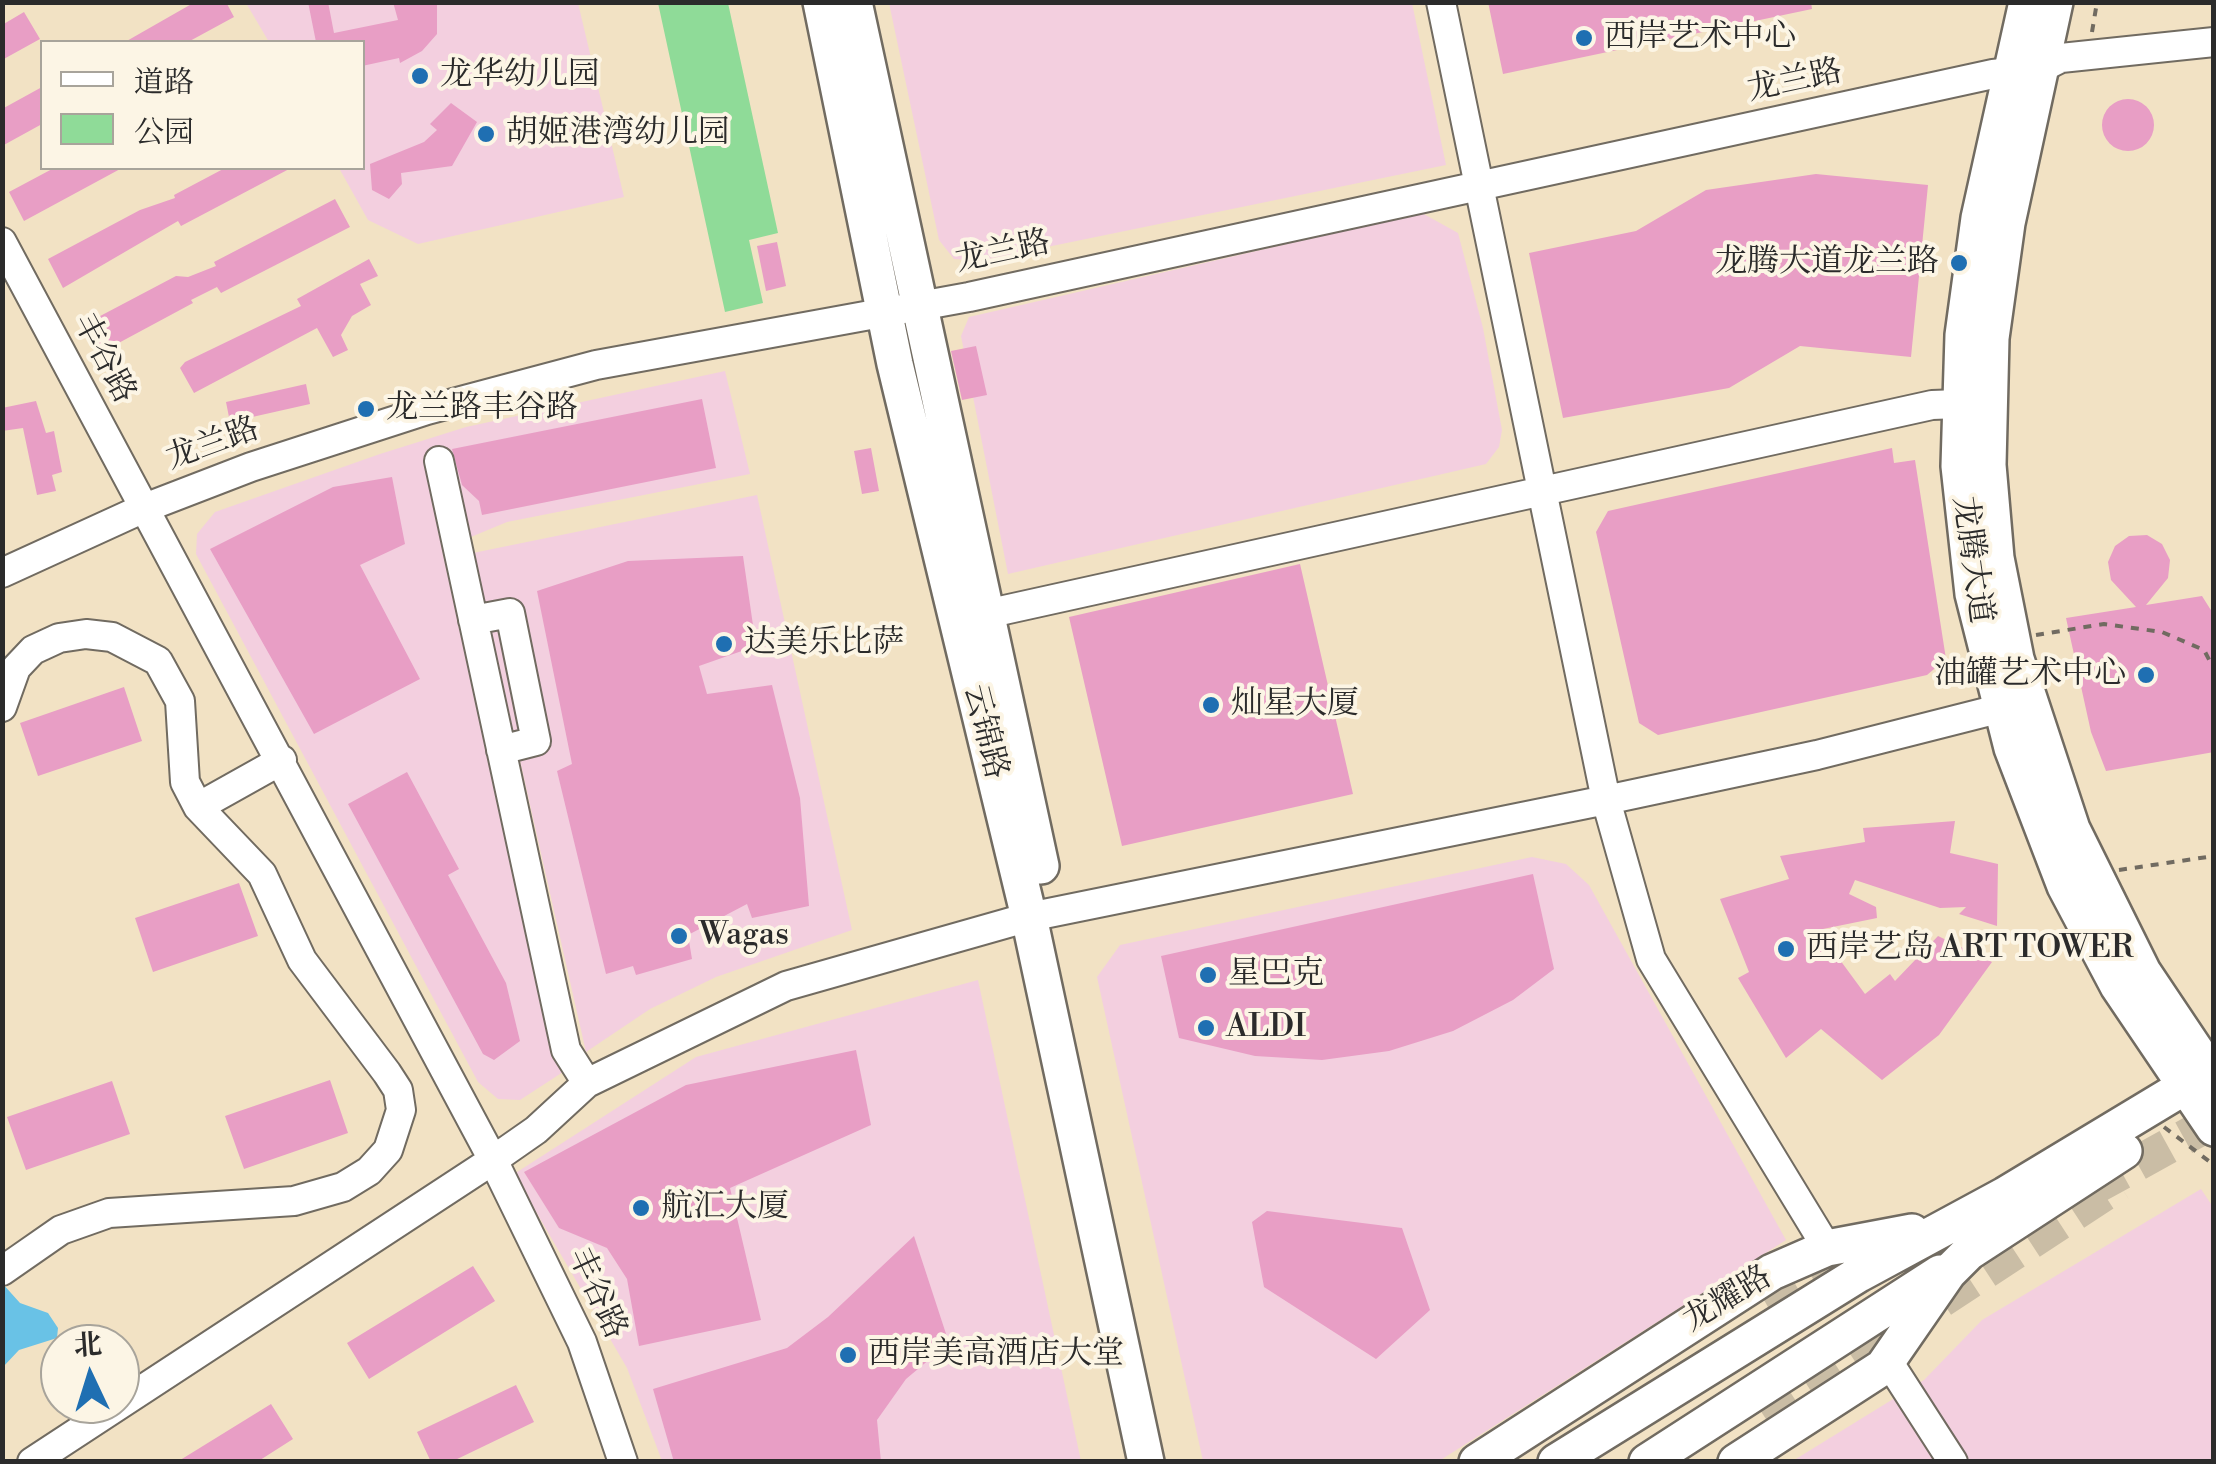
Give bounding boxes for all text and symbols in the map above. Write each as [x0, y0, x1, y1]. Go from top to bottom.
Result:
place label: 西岸艺术中心 [1604, 19, 1796, 57]
marker: 西岸艺术中心 [1573, 27, 1595, 49]
legend [40, 40, 365, 170]
street label: 龙兰路 [1744, 53, 1846, 111]
place label: 龙华幼儿园 [440, 57, 600, 95]
text: 道路 [134, 64, 194, 102]
marker: 龙华幼儿园 [409, 65, 431, 87]
text: 公园 [134, 114, 194, 152]
place label: 胡姬港湾幼儿园 [506, 115, 730, 153]
marker: 胡姬港湾幼儿园 [475, 123, 497, 145]
street label: 龙兰路 [952, 224, 1054, 282]
place label: 龙腾大道龙兰路 [1715, 244, 1939, 282]
marker: 龙腾大道龙兰路 [1948, 252, 1970, 274]
street label: 丰谷路 [64, 308, 142, 410]
place label: 龙兰路丰谷路 [386, 390, 578, 428]
marker: 龙兰路丰谷路 [355, 398, 377, 420]
street label: 龙兰路 [161, 411, 265, 479]
street label: 龙腾大道 [1943, 494, 1999, 626]
place label: 达美乐比萨 [744, 625, 904, 663]
marker: 达美乐比萨 [713, 633, 735, 655]
place label: 油罐艺术中心 [1934, 656, 2126, 694]
marker: 油罐艺术中心 [2135, 664, 2157, 686]
street label: 云锦路 [954, 681, 1014, 783]
place label: 灿星大厦 [1231, 686, 1359, 724]
marker: 灿星大厦 [1200, 694, 1222, 716]
place label: Wagas [699, 917, 789, 955]
marker: Wagas [668, 925, 690, 947]
place label: 西岸艺岛 ART TOWER [1806, 930, 2133, 968]
marker: 西岸艺岛 ART TOWER [1775, 938, 1797, 960]
place label: 星巴克 [1228, 956, 1324, 994]
marker: 星巴克 [1197, 964, 1219, 986]
place label: ALDI [1226, 1009, 1306, 1047]
marker: ALDI [1195, 1017, 1217, 1039]
place label: 航汇大厦 [661, 1189, 789, 1227]
marker: 航汇大厦 [630, 1197, 652, 1219]
street label: 丰谷路 [558, 1242, 634, 1346]
street label: 龙耀路 [1677, 1259, 1779, 1341]
north arrow [40, 1324, 140, 1424]
text: 北 [73, 1327, 103, 1364]
place label: 西岸美高酒店大堂 [868, 1336, 1124, 1374]
marker: 西岸美高酒店大堂 [837, 1344, 859, 1366]

